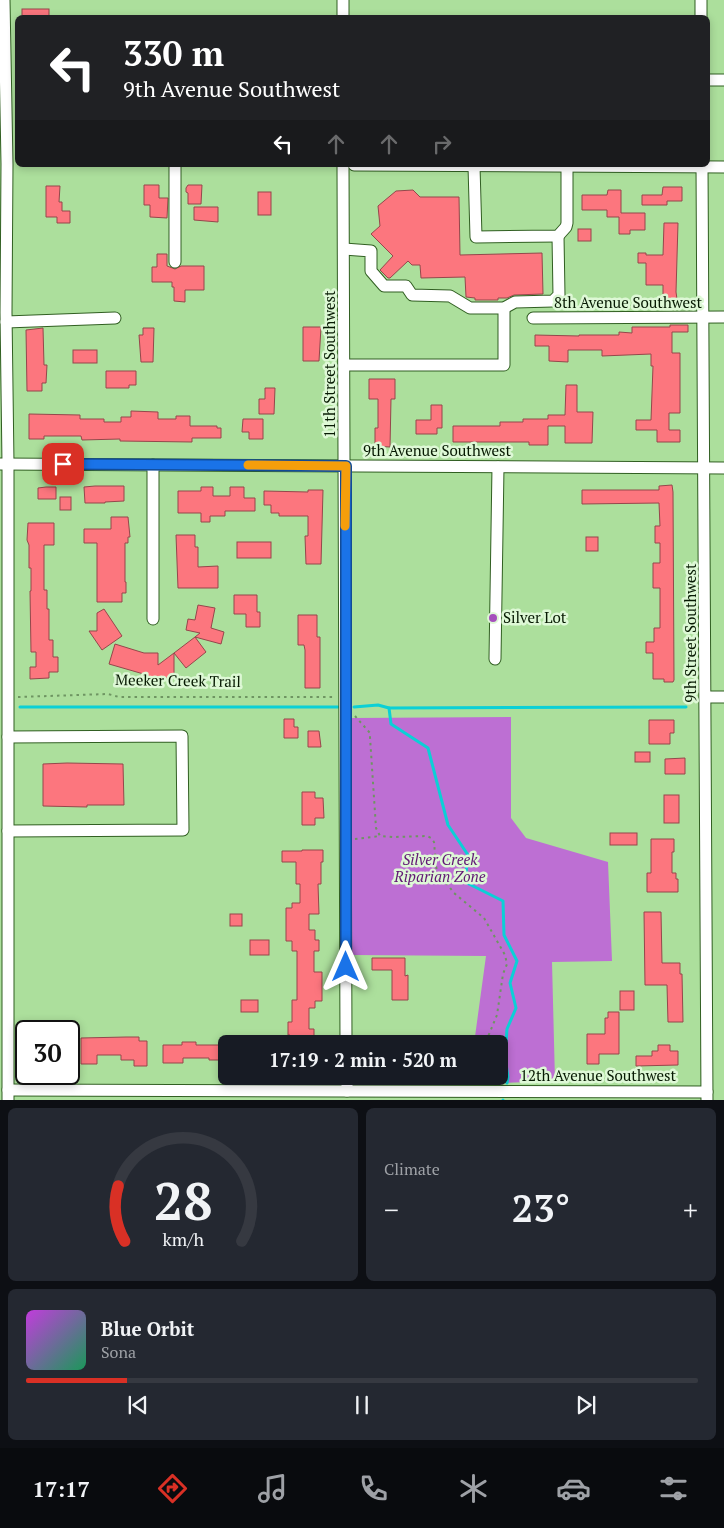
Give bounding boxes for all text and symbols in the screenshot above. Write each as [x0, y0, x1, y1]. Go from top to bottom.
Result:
text: 330 m [123, 30, 224, 76]
icon: left [40, 35, 105, 100]
text: 9th Avenue Southwest [123, 74, 340, 103]
icon: left [269, 130, 297, 158]
icon: ahead [322, 130, 350, 158]
icon: ahead [375, 130, 403, 158]
icon: right [428, 130, 456, 158]
street label: 11th Street Southwest [319, 290, 339, 438]
street label: 8th Avenue Southwest [554, 292, 702, 312]
street label: 9th Avenue Southwest [363, 440, 511, 460]
pin [42, 443, 84, 485]
icon: arrive [49, 450, 77, 478]
street label: 9th Street Southwest [680, 563, 700, 703]
place label: Silver Lot [503, 607, 567, 627]
marker: Silver Lot [487, 612, 499, 624]
street label: Meeker Creek Trail [115, 669, 241, 691]
park label: Silver Creek Riparian Zone [393, 849, 486, 886]
position arrow [319, 940, 371, 992]
speed limit sign: 30 [15, 1020, 80, 1085]
text: 17:19 · 2 min · 520 m [269, 1047, 457, 1072]
street label: 12th Avenue Southwest [520, 1065, 677, 1085]
text: Climate [384, 1158, 440, 1180]
text: 28 [154, 1166, 212, 1235]
text: 23° [512, 1183, 570, 1233]
text: − [384, 1191, 399, 1228]
text: + [683, 1191, 698, 1228]
text: km/h [162, 1227, 204, 1251]
text: Blue Orbit [101, 1316, 194, 1341]
text: Sona [101, 1341, 136, 1363]
icon: previous [124, 1391, 152, 1419]
icon: pause [348, 1391, 376, 1419]
icon: next [572, 1391, 600, 1419]
icon: directions [155, 1471, 190, 1506]
icon: music [255, 1471, 290, 1506]
icon: phone [356, 1471, 391, 1506]
icon: climate [456, 1471, 491, 1506]
icon: car [556, 1471, 591, 1506]
icon: filters [656, 1471, 691, 1506]
text: 17:17 [33, 1474, 90, 1503]

